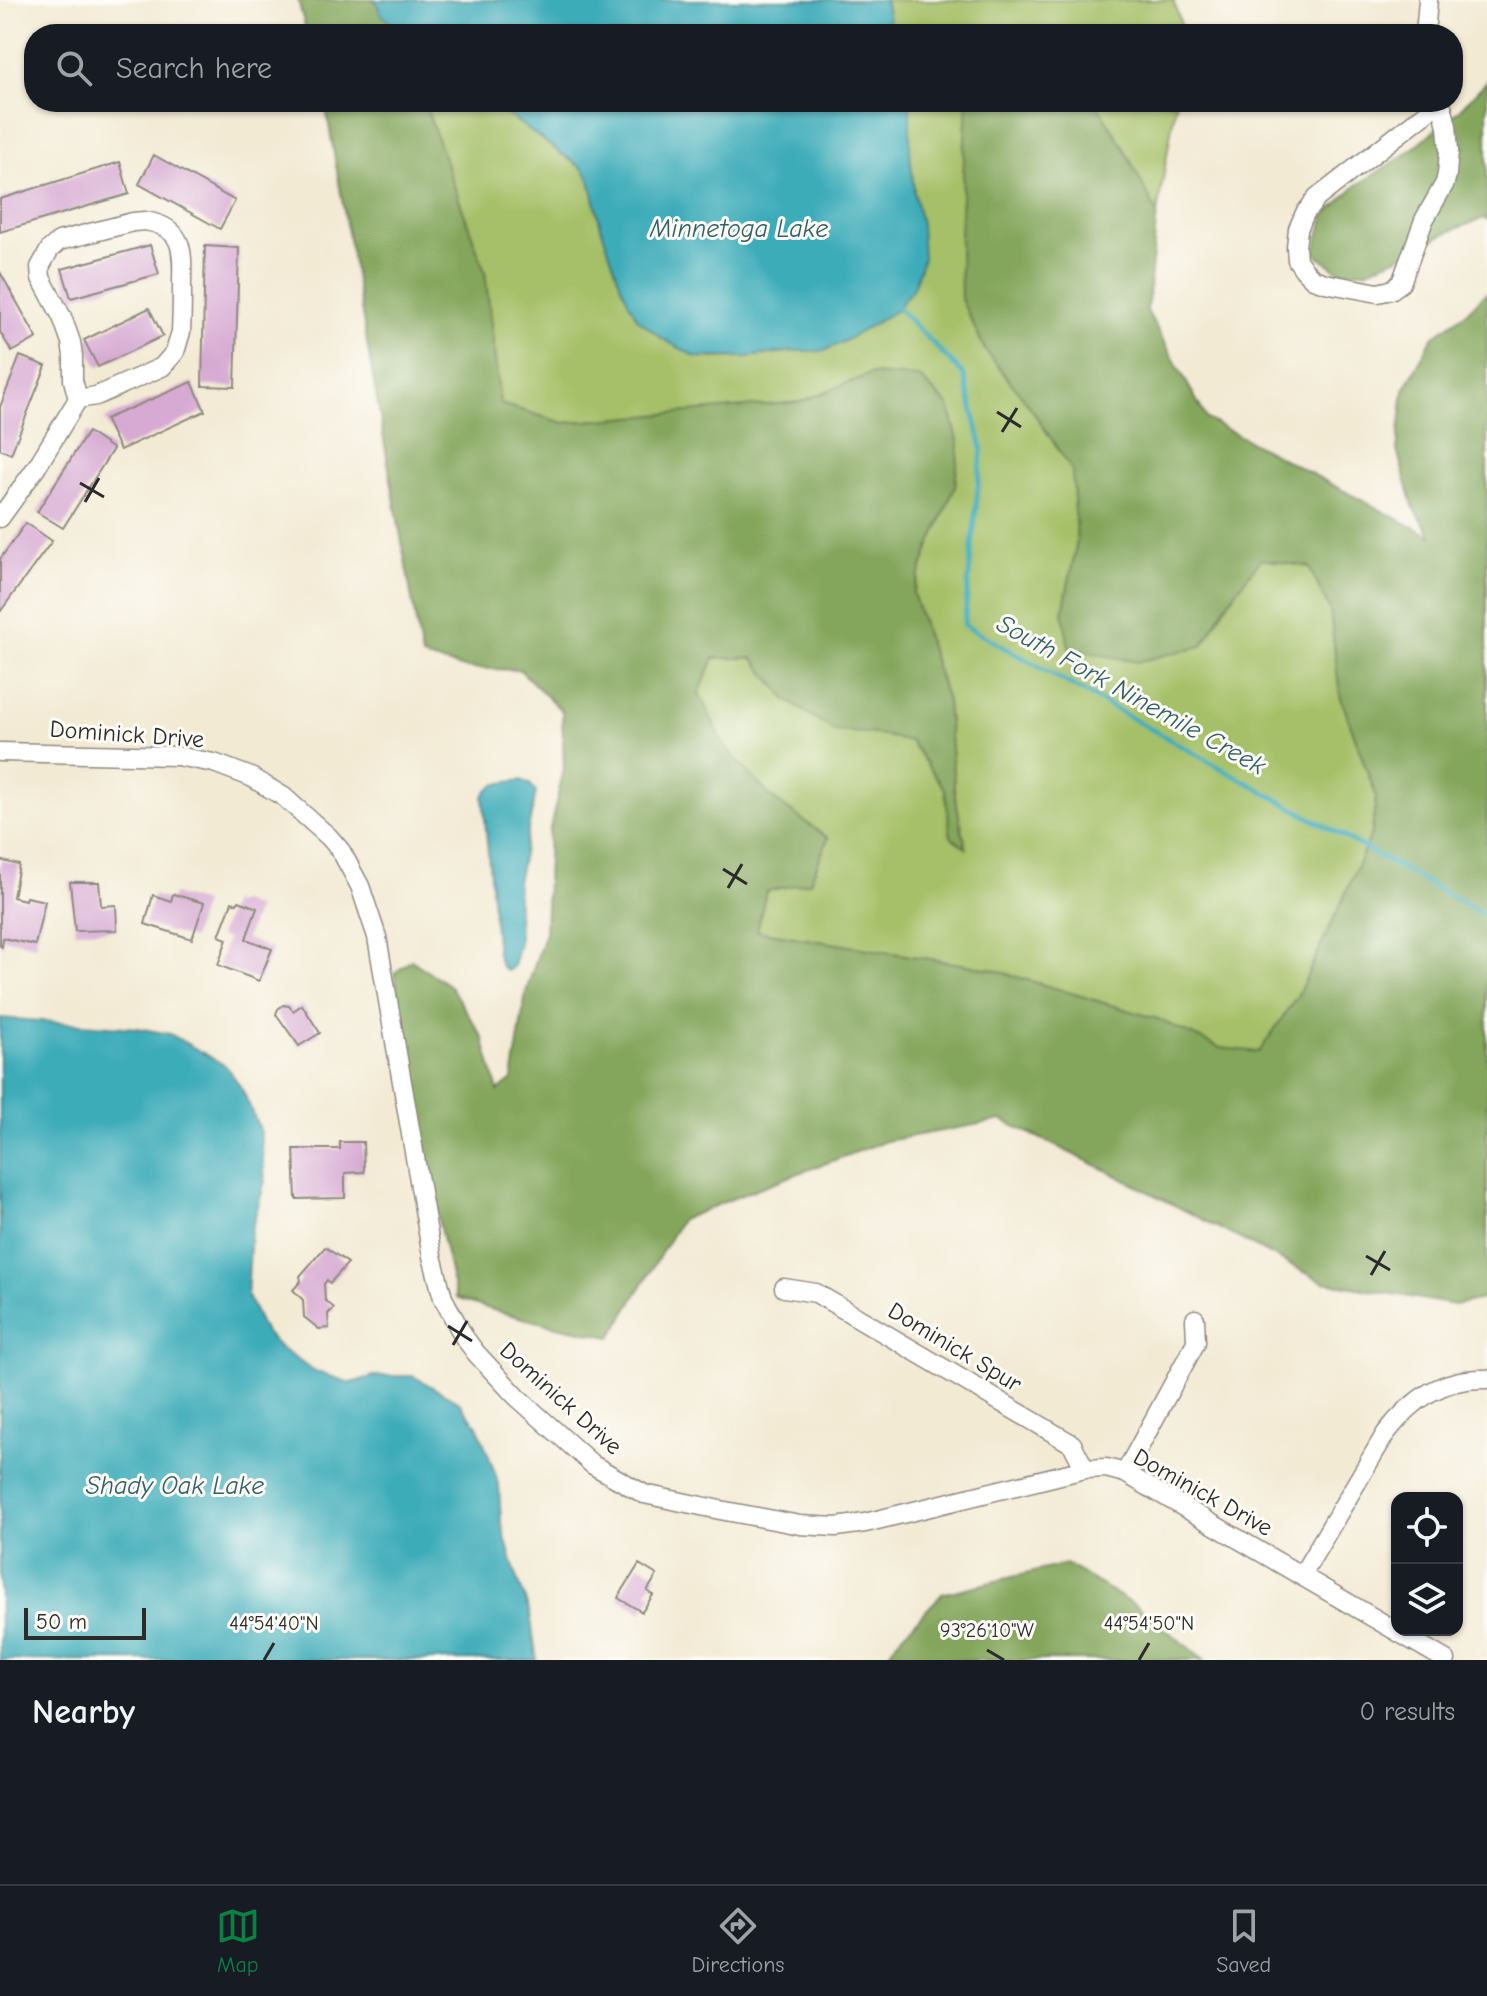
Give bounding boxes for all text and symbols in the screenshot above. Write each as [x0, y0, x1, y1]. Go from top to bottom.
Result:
search box [24, 24, 1463, 112]
icon: search [52, 46, 96, 90]
text: Search here [116, 51, 272, 86]
water label: Minnetoga Lake [649, 214, 828, 244]
water label: South Fork Ninemile Creek [991, 609, 1271, 782]
street label: Dominick Drive [49, 715, 205, 753]
street label: Dominick Spur [883, 1296, 1027, 1398]
street label: Dominick Drive [494, 1336, 628, 1460]
street label: Dominick Drive [1129, 1442, 1277, 1542]
water label: Shady Oak Lake [86, 1471, 264, 1501]
map controls [1391, 1492, 1463, 1636]
button: locate [1391, 1492, 1463, 1564]
button: layers [1391, 1564, 1463, 1636]
scale bar [24, 1604, 146, 1640]
text: 50 m [36, 1609, 87, 1635]
text: 44°54'40"N [229, 1612, 319, 1635]
text: 44°54'50"N [1104, 1612, 1194, 1635]
text: 93°26'10"W [940, 1619, 1035, 1642]
text: Nearby [32, 1692, 135, 1732]
text: 0 results [1360, 1697, 1455, 1727]
tab: Map [216, 1904, 260, 1978]
tab: Directions [692, 1904, 785, 1978]
tab: Saved [1216, 1904, 1271, 1978]

